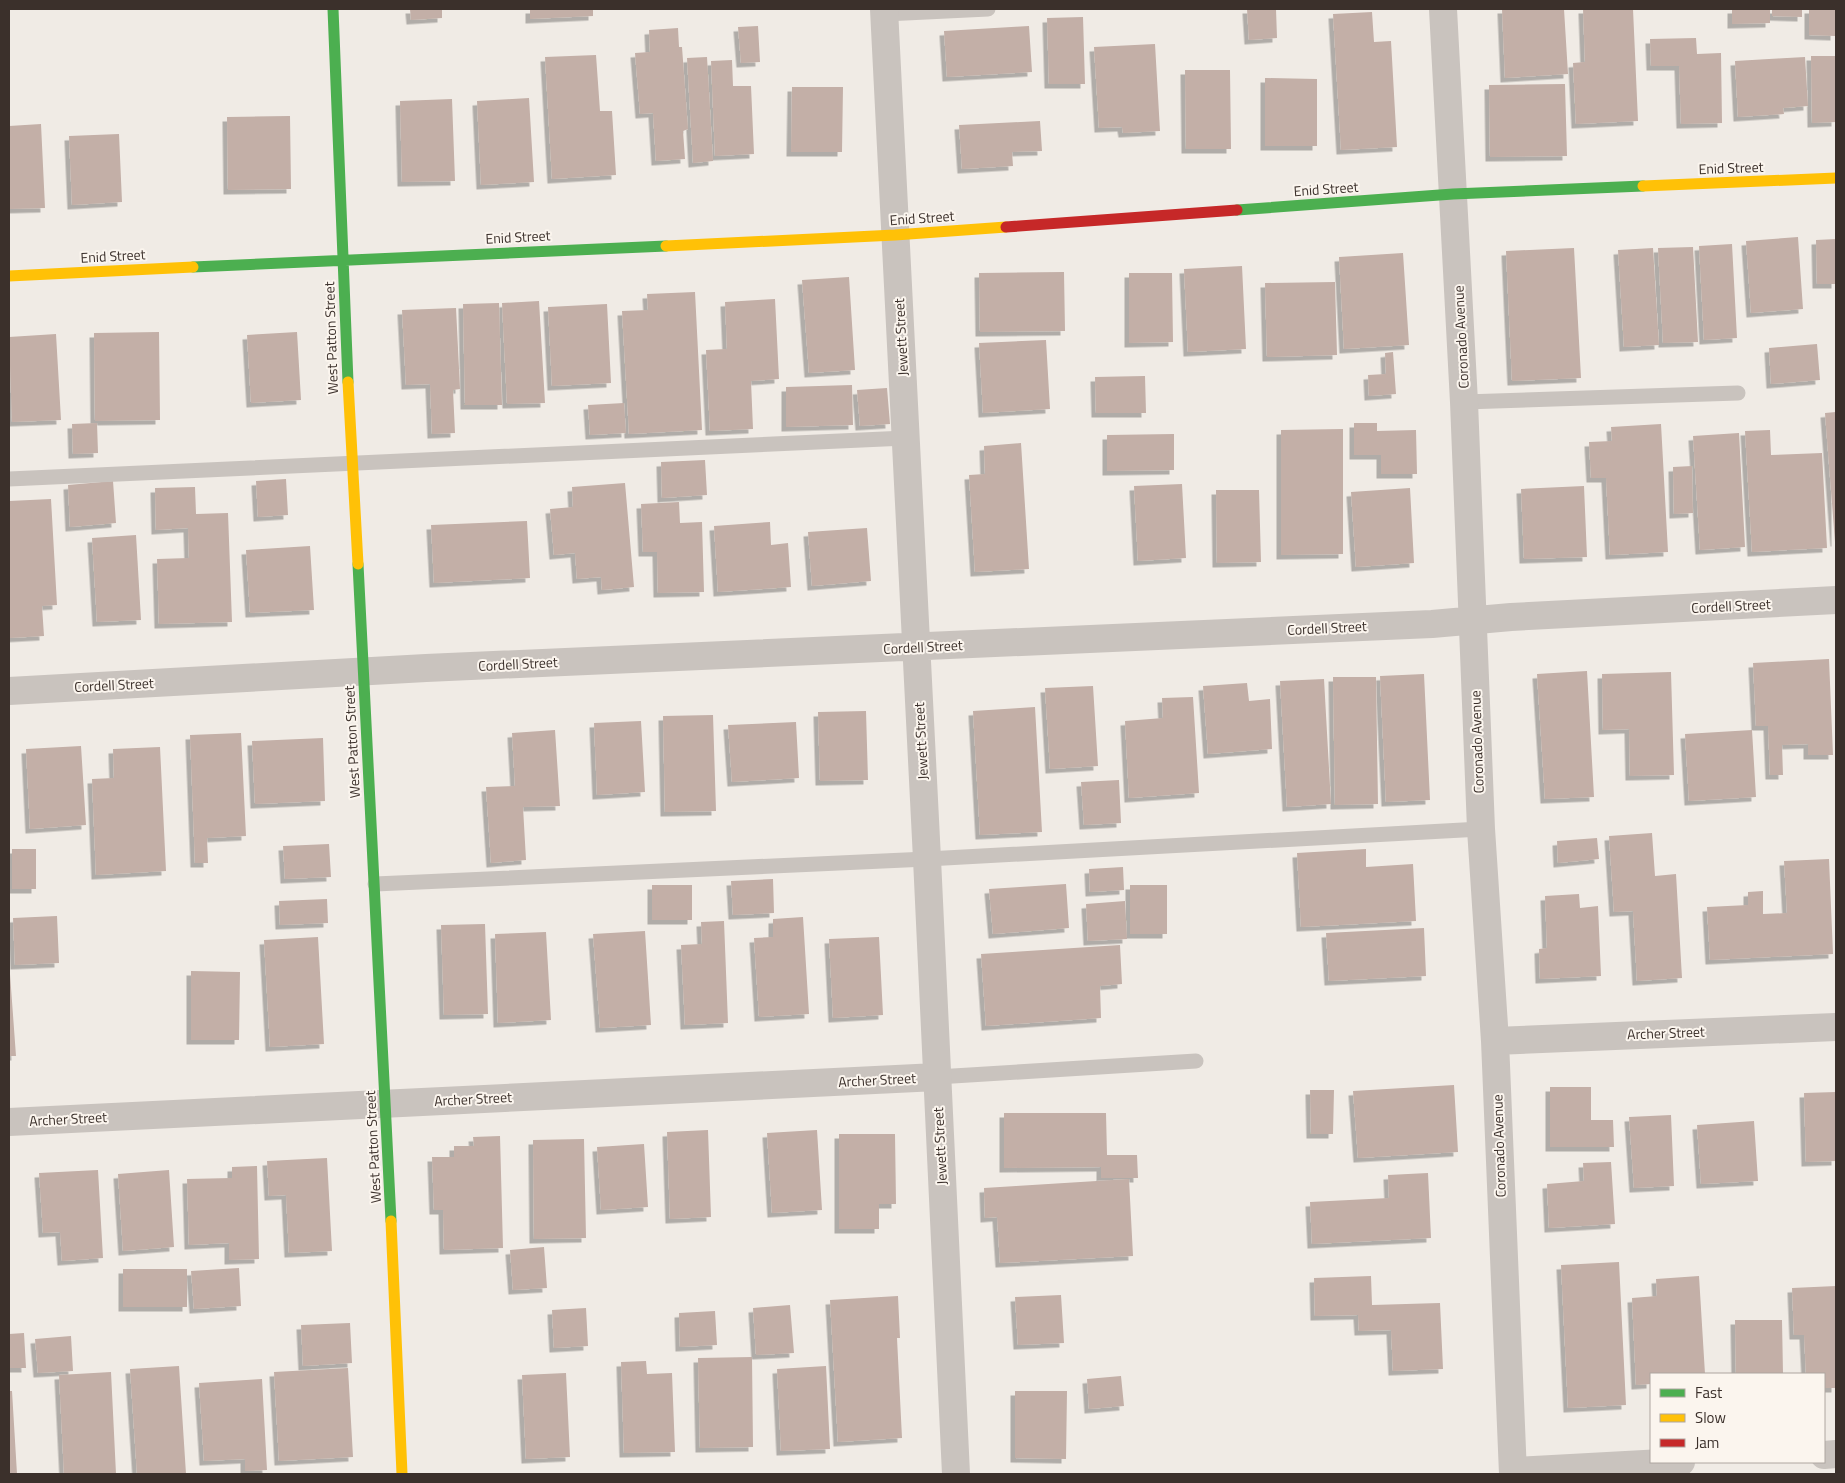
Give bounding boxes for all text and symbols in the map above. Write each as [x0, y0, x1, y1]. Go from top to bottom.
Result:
street label: Enid Street [1698, 156, 1764, 179]
street label: Enid Street [1293, 176, 1359, 201]
street label: Enid Street [889, 205, 955, 230]
street label: Enid Street [485, 224, 551, 249]
street label: Enid Street [80, 243, 146, 268]
street label: West Patton Street [318, 281, 343, 395]
street label: Coronado Avenue [1447, 285, 1474, 389]
street label: Jewett Street [888, 298, 913, 376]
street label: Cordell Street [1691, 593, 1771, 618]
street label: Cordell Street [1287, 615, 1367, 640]
street label: Cordell Street [883, 634, 963, 659]
street label: Cordell Street [478, 651, 558, 676]
street label: Cordell Street [74, 672, 154, 697]
street label: West Patton Street [338, 685, 365, 799]
street label: Coronado Avenue [1464, 690, 1489, 794]
street label: Jewett Street [908, 702, 933, 780]
street label: Archer Street [1627, 1021, 1705, 1044]
street label: Archer Street [838, 1067, 916, 1092]
street label: Archer Street [434, 1086, 512, 1111]
street label: West Patton Street [359, 1090, 386, 1204]
street label: Coronado Avenue [1486, 1094, 1511, 1198]
street label: Archer Street [29, 1106, 107, 1131]
street label: Jewett Street [927, 1107, 952, 1185]
legend [1650, 1373, 1825, 1463]
text: Fast [1695, 1381, 1723, 1404]
text: Slow [1695, 1406, 1726, 1429]
text: Jam [1695, 1431, 1719, 1454]

